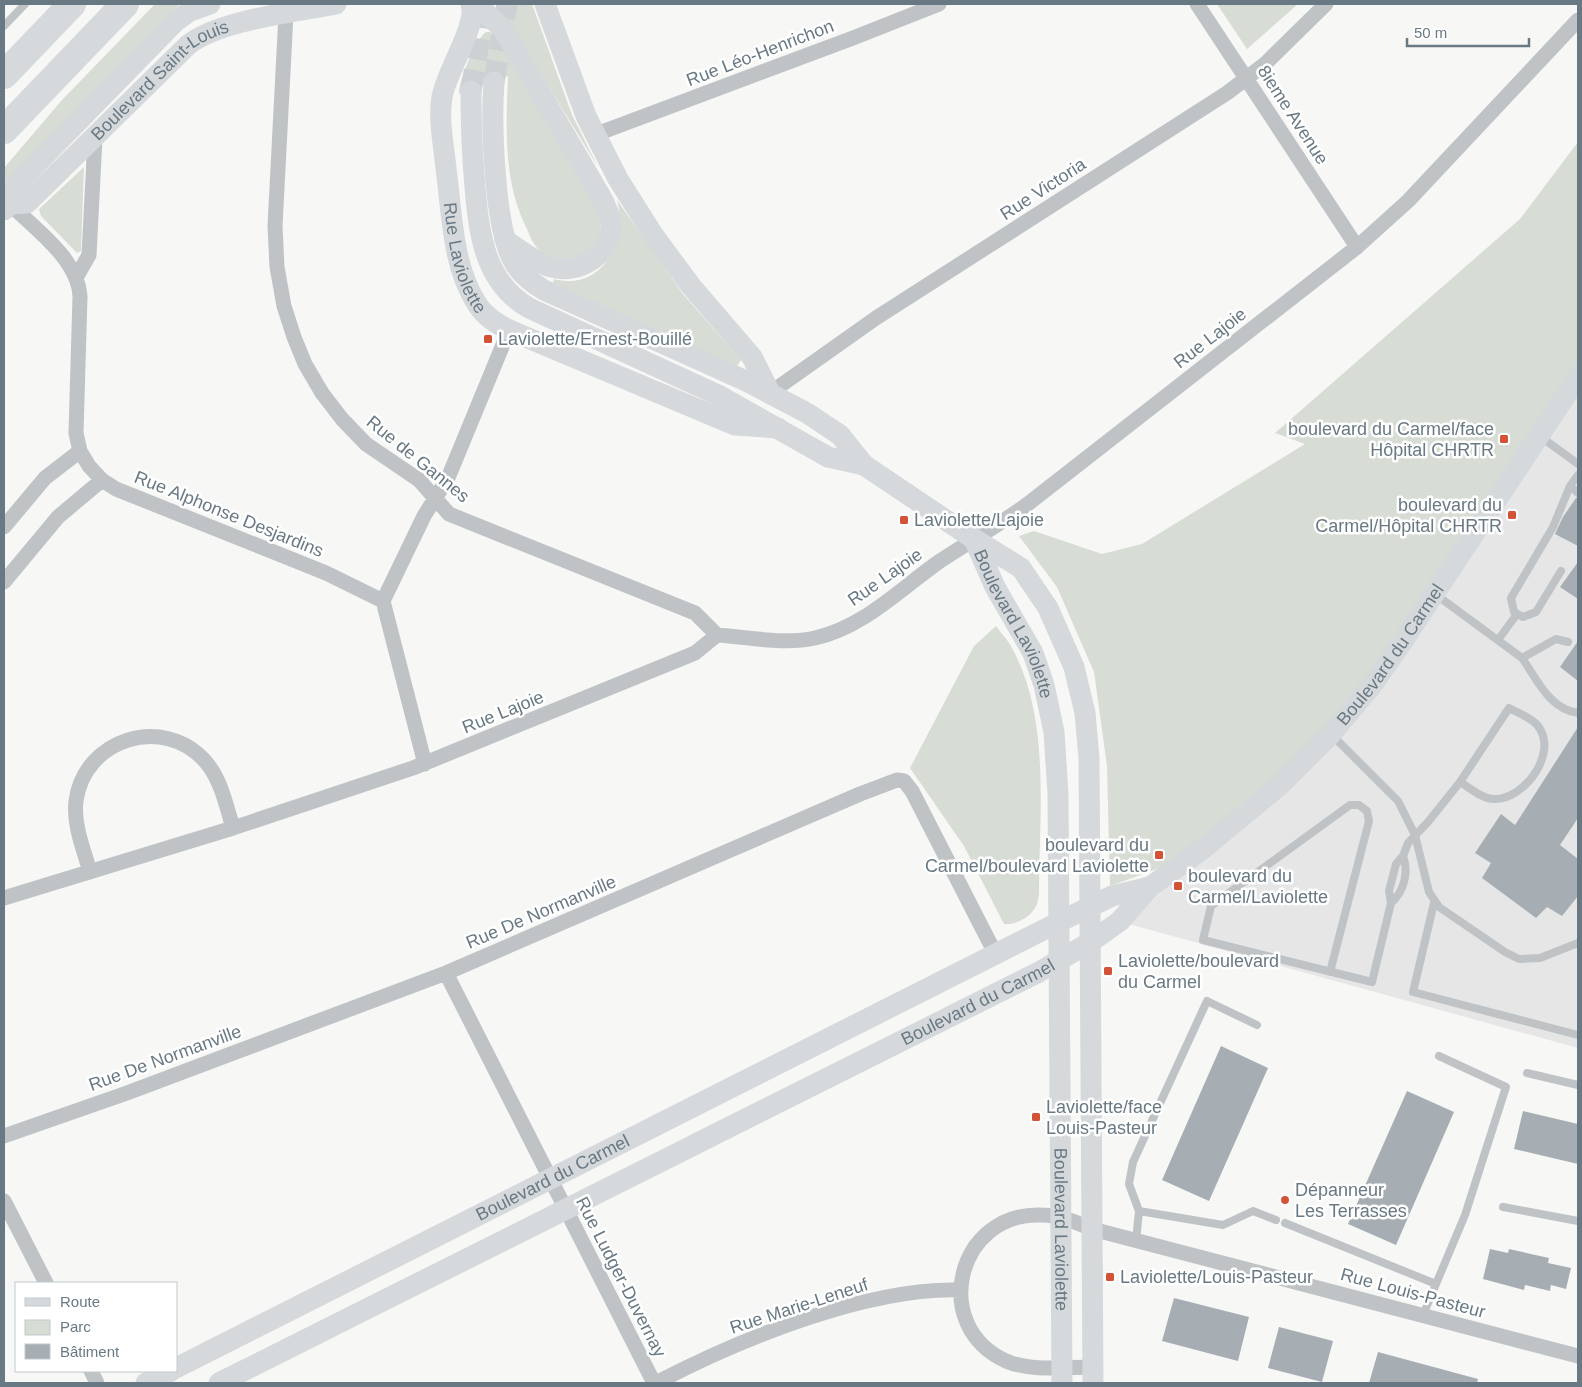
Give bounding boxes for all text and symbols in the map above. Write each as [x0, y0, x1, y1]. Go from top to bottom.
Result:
scale bar [1407, 15, 1530, 47]
street label: Rue Léo-Henrichon [684, 16, 836, 90]
street label: Boulevard Saint-Louis [87, 17, 231, 144]
text: 50 m [1414, 24, 1447, 41]
street label: 8ieme Avenue [1254, 62, 1332, 168]
street label: Rue Victoria [997, 153, 1090, 224]
street label: Rue Laviolette [440, 201, 490, 317]
street label: Rue Lajoie [1170, 304, 1250, 372]
place label: Laviolette/Ernest-Bouillé [498, 329, 692, 349]
marker: Laviolette/Ernest-Bouillé [482, 333, 494, 345]
street label: Rue de Gannes [363, 412, 473, 506]
place label: boulevard du Carmel/face Hôpital CHRTR [1288, 419, 1494, 460]
marker: boulevard du Carmel/face Hôpital CHRTR [1498, 433, 1510, 445]
street label: Rue Alphonse Desjardins [132, 467, 326, 561]
place label: boulevard du Carmel/Hôpital CHRTR [1315, 495, 1502, 536]
marker: boulevard du Carmel/Hôpital CHRTR [1506, 509, 1518, 521]
place label: Laviolette/Lajoie [914, 510, 1044, 530]
marker: Laviolette/Lajoie [898, 514, 910, 526]
street label: Rue Lajoie [844, 544, 926, 610]
street label: Boulevard Laviolette [970, 546, 1057, 700]
street label: Boulevard du Carmel [1333, 580, 1448, 729]
street label: Rue Lajoie [459, 687, 547, 737]
place label: boulevard du Carmel/boulevard Laviolette [925, 835, 1149, 876]
marker: boulevard du Carmel/boulevard Laviolette [1153, 849, 1165, 861]
place label: boulevard du Carmel/Laviolette [1188, 866, 1328, 907]
street label: Rue De Normanville [463, 871, 619, 953]
marker: boulevard du Carmel/Laviolette [1172, 880, 1184, 892]
place label: Laviolette/boulevard du Carmel [1118, 951, 1279, 992]
street label: Boulevard du Carmel [898, 955, 1058, 1049]
marker: Laviolette/boulevard du Carmel [1102, 965, 1114, 977]
street label: Rue De Normanville [86, 1021, 244, 1095]
place label: Laviolette/face Louis-Pasteur [1046, 1097, 1162, 1138]
marker: Laviolette/face Louis-Pasteur [1030, 1111, 1042, 1123]
street label: Boulevard du Carmel [473, 1131, 633, 1225]
street label: Boulevard Laviolette [1050, 1148, 1072, 1311]
place label: Dépanneur Les Terrasses [1295, 1180, 1407, 1221]
street label: Rue Ludger-Duvernay [572, 1194, 670, 1360]
marker: Dépanneur Les Terrasses [1279, 1194, 1291, 1206]
street label: Rue Louis-Pasteur [1338, 1264, 1488, 1322]
place label: Laviolette/Louis-Pasteur [1120, 1267, 1313, 1287]
marker: Laviolette/Louis-Pasteur [1104, 1271, 1116, 1283]
street label: Rue Marie-Leneuf [727, 1274, 872, 1338]
legend [15, 1282, 178, 1372]
text: Route [60, 1293, 100, 1310]
text: Parc [60, 1318, 91, 1335]
text: Bâtiment [60, 1343, 120, 1360]

